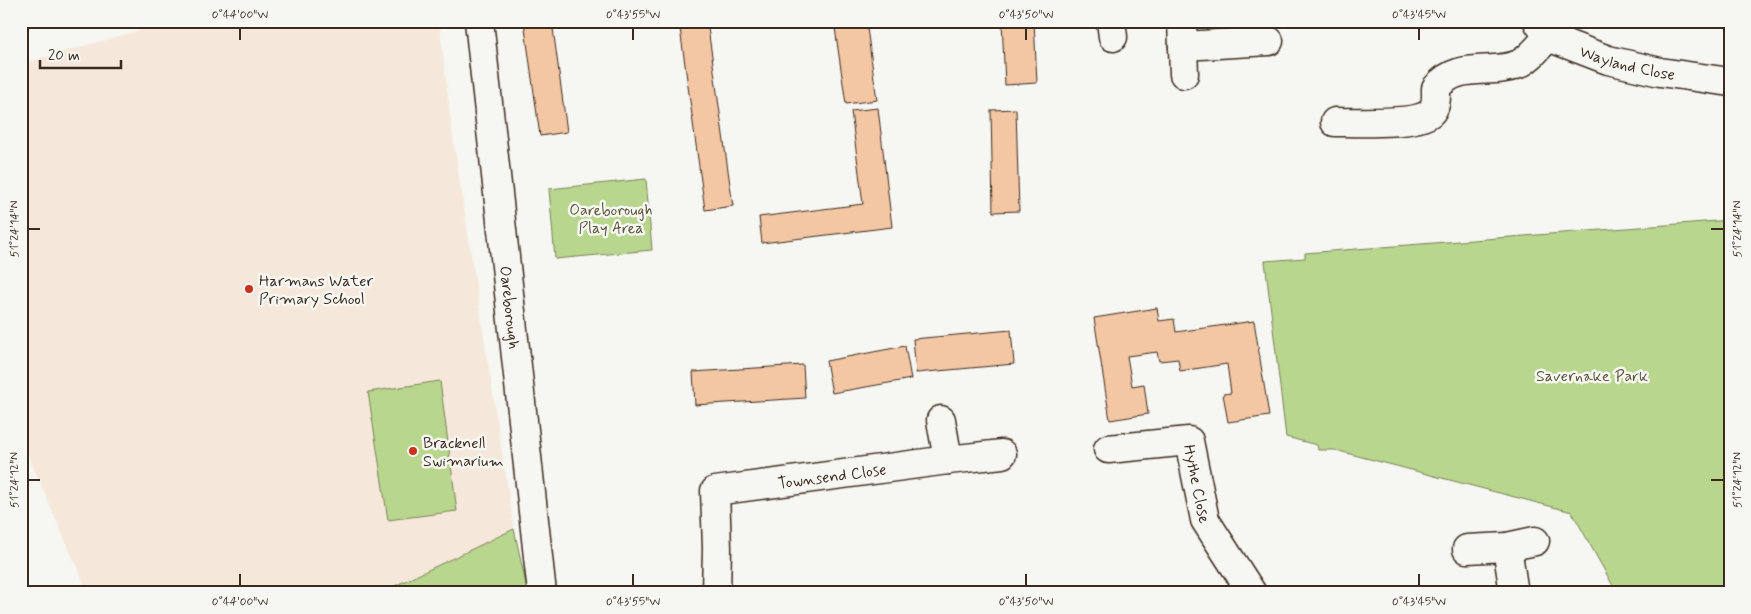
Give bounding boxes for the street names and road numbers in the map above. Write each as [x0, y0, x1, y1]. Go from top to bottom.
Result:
street label: Wayland Close [1576, 41, 1676, 86]
street label: Oareborough [494, 265, 524, 350]
street label: Hythe Close [1178, 443, 1215, 526]
street label: Townsend Close [777, 459, 888, 495]

